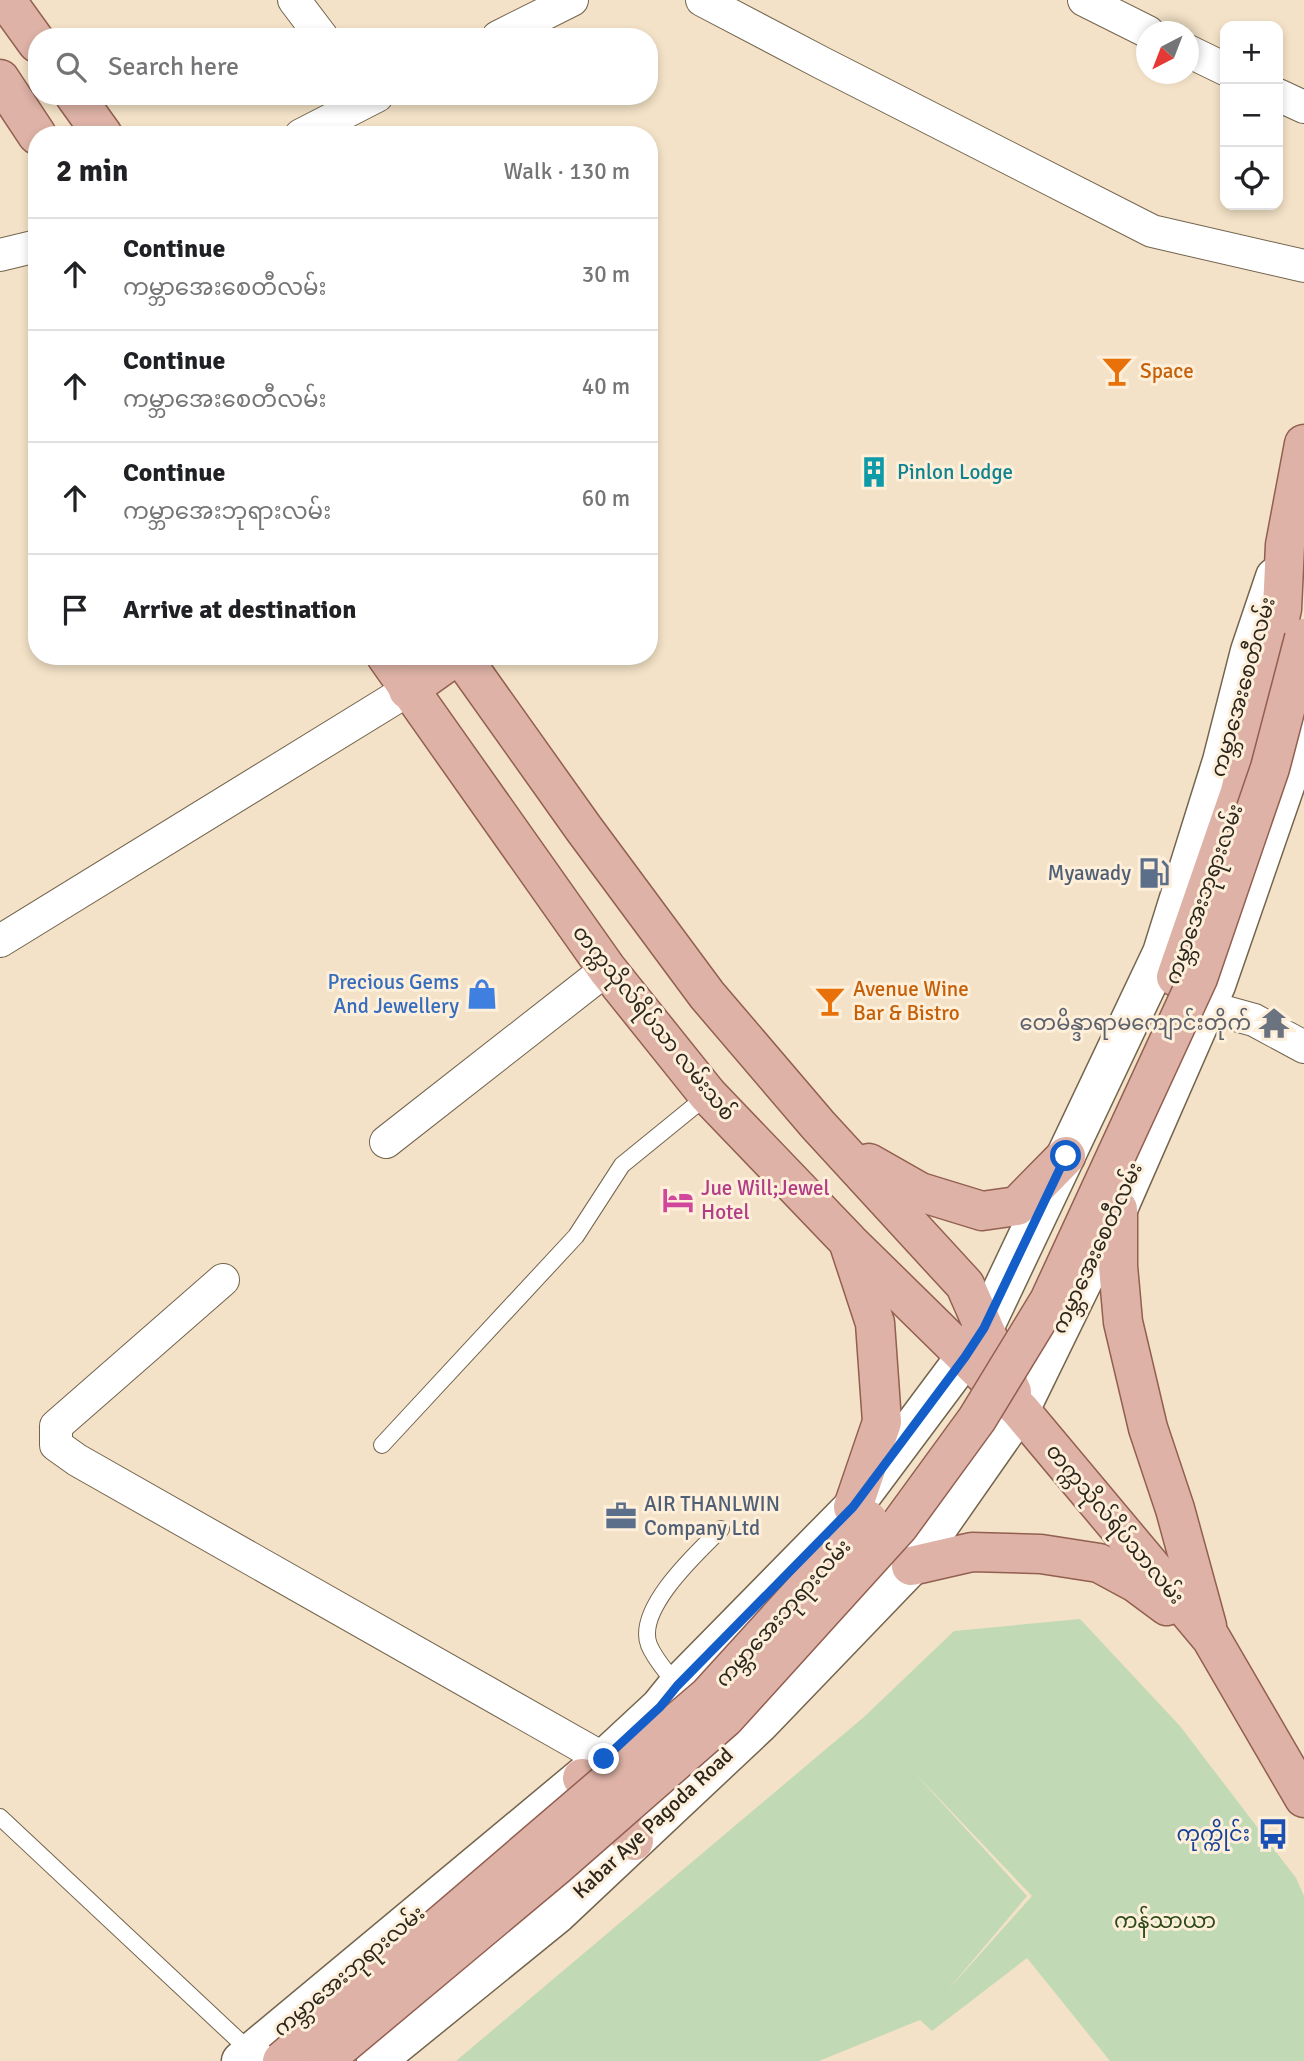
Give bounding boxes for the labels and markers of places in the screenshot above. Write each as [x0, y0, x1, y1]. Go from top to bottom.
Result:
bar icon: Space [1100, 354, 1134, 388]
place label: Space [1140, 358, 1194, 384]
building icon: Pinlon Lodge [857, 455, 891, 489]
place label: Pinlon Lodge [897, 459, 1013, 485]
fuel station icon: Myawady [1137, 856, 1171, 890]
place label: Myawady [1048, 860, 1131, 886]
place label: Precious Gems And Jewellery [328, 969, 459, 1019]
place label: Avenue Wine Bar & Bistro [853, 976, 969, 1026]
shop icon: Precious Gems And Jewellery [465, 977, 499, 1011]
bar icon: Avenue Wine Bar & Bistro [813, 984, 847, 1018]
temple icon: တေမိန္ဒာရာမကျောင်းတိုက် [1257, 1006, 1291, 1040]
place label: တေမိန္ဒာရာမကျောင်းတိုက် [1020, 1007, 1251, 1041]
place label: Jue Will;Jewel Hotel [701, 1175, 830, 1225]
hotel icon: Jue Will;Jewel Hotel [661, 1183, 695, 1217]
place label: AIR THANLWIN Company Ltd [644, 1491, 780, 1541]
office icon: AIR THANLWIN Company Ltd [604, 1499, 638, 1533]
bus stop icon: ကုက္ကိုင်း [1256, 1817, 1290, 1851]
place label: ကုက္ကိုင်း [1176, 1818, 1250, 1851]

